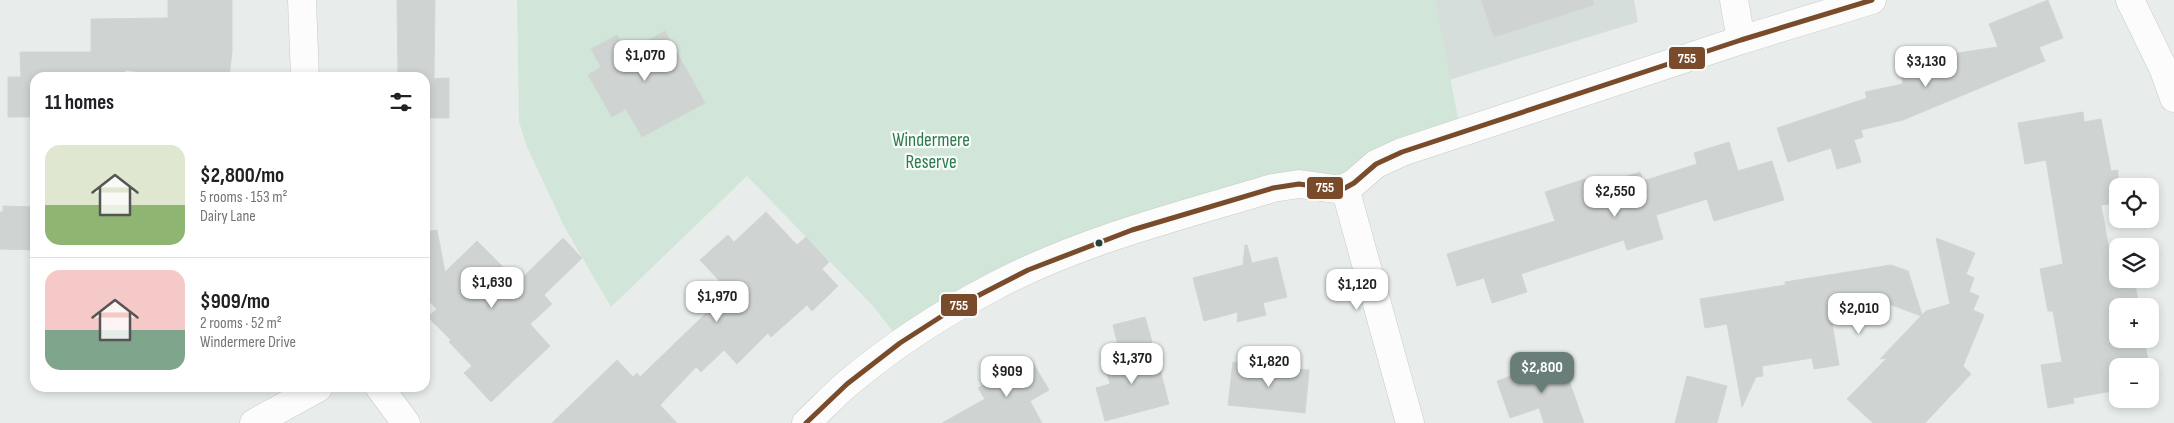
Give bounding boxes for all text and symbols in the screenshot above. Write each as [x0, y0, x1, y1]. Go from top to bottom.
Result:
pin: $1,070 [604, 39, 686, 82]
text: $1,070 [625, 46, 665, 65]
line badge: 755 [1668, 46, 1706, 70]
pin: $3,130 [1885, 46, 1967, 88]
text: 755 [1678, 50, 1696, 67]
text: $3,130 [1906, 52, 1946, 71]
icon: filters [387, 88, 415, 116]
text: 11 homes [45, 90, 114, 115]
park label: Windermere Reserve [892, 129, 970, 174]
text: $2,800/mo [200, 163, 284, 188]
icon: home [85, 165, 145, 225]
line badge: 755 [1306, 176, 1344, 200]
pin: $2,550 [1574, 176, 1656, 218]
map controls [2109, 178, 2159, 408]
button: locate [2109, 178, 2159, 228]
text: 755 [1316, 179, 1334, 196]
text: $2,550 [1595, 182, 1635, 201]
text: 5 rooms · 153 m² [200, 188, 287, 207]
text: Dairy Lane [200, 207, 256, 226]
unlabelled marker [1094, 238, 1104, 248]
button: layers [2109, 238, 2159, 288]
pin: $1,630 [451, 266, 533, 309]
pin: $1,120 [1316, 268, 1398, 311]
text: $1,630 [472, 273, 512, 292]
text: $1,120 [1337, 275, 1377, 294]
pin: $1,970 [676, 280, 758, 323]
text: $1,970 [697, 287, 737, 306]
text: $909/mo [200, 289, 270, 314]
icon: home [85, 290, 145, 350]
pin: $2,010 [1818, 292, 1900, 335]
line badge: 755 [940, 293, 978, 317]
text: 755 [950, 297, 968, 314]
button: + [2109, 298, 2159, 348]
text: $2,010 [1839, 299, 1879, 318]
text: 2 rooms · 52 m² [200, 314, 282, 333]
text: Windermere Drive [200, 333, 296, 352]
pin: $1,370 [1091, 342, 1173, 385]
pin: $1,820 [1228, 346, 1310, 388]
text: $1,370 [1112, 349, 1152, 368]
text: $1,820 [1249, 352, 1289, 371]
pin: $2,800 [1501, 352, 1583, 394]
pin: $909 [977, 356, 1037, 398]
text: $2,800 [1521, 358, 1563, 377]
button: − [2109, 358, 2159, 408]
text: $909 [992, 362, 1022, 381]

